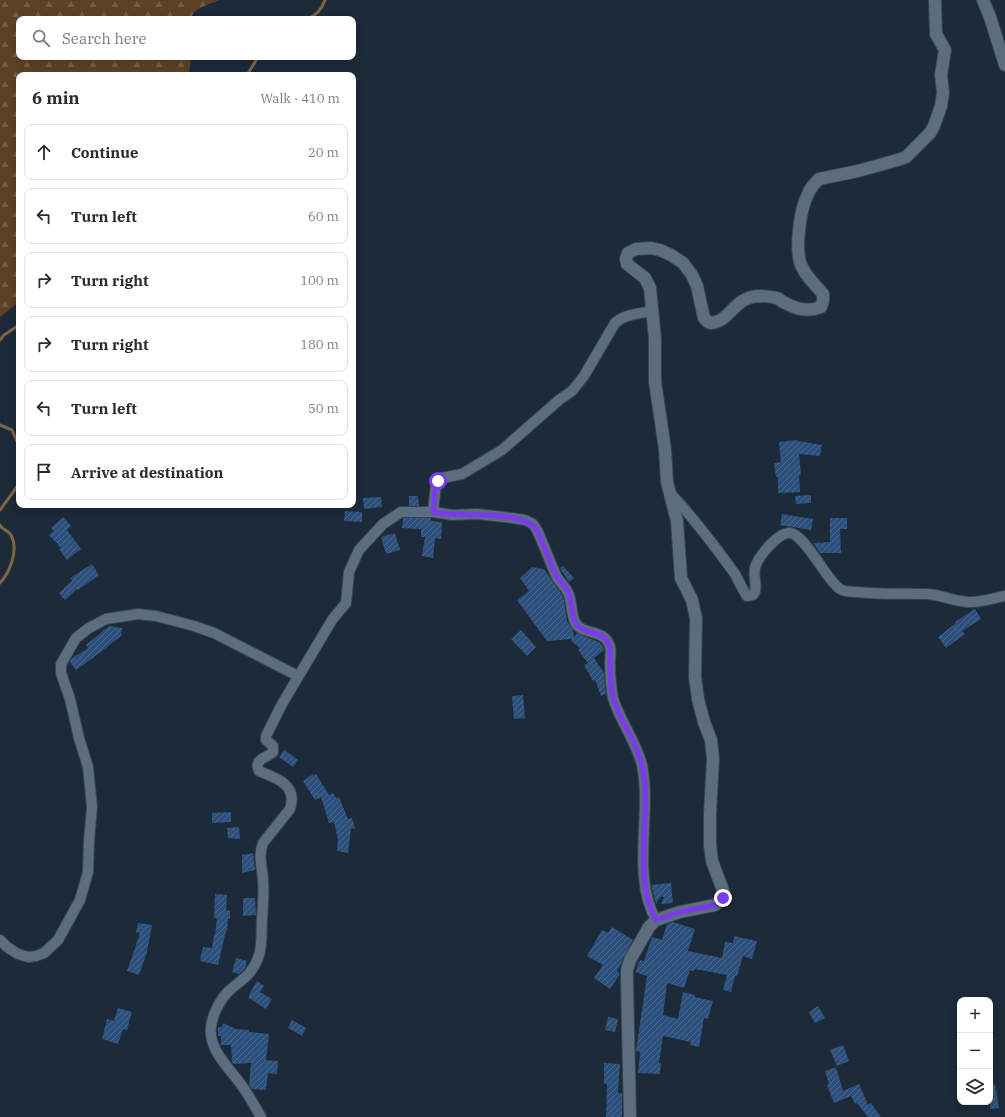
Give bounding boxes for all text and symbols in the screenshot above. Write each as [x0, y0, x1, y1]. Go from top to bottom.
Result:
search box [16, 16, 356, 60]
icon: search [30, 27, 52, 49]
text: Search here [62, 29, 147, 48]
text: 6 min [32, 87, 80, 109]
text: Walk · 410 m [261, 90, 340, 107]
icon: ahead [33, 141, 55, 163]
text: Continue [71, 143, 138, 162]
text: 20 m [308, 144, 339, 161]
icon: left [33, 205, 55, 227]
text: Turn left [71, 207, 137, 226]
text: 60 m [308, 208, 339, 225]
icon: right [33, 269, 55, 291]
text: Turn right [71, 271, 149, 290]
text: 100 m [300, 272, 339, 289]
icon: right [33, 333, 55, 355]
text: Turn right [71, 335, 149, 354]
text: 180 m [300, 336, 339, 353]
icon: left [33, 397, 55, 419]
text: Turn left [71, 399, 137, 418]
text: 50 m [308, 400, 339, 417]
icon: arrive [33, 461, 55, 483]
text: Arrive at destination [71, 463, 223, 482]
route start [429, 472, 447, 490]
route end [714, 889, 732, 907]
map controls [957, 997, 993, 1105]
button: + [957, 997, 993, 1033]
button: − [957, 1033, 993, 1069]
button: layers [957, 1069, 993, 1105]

